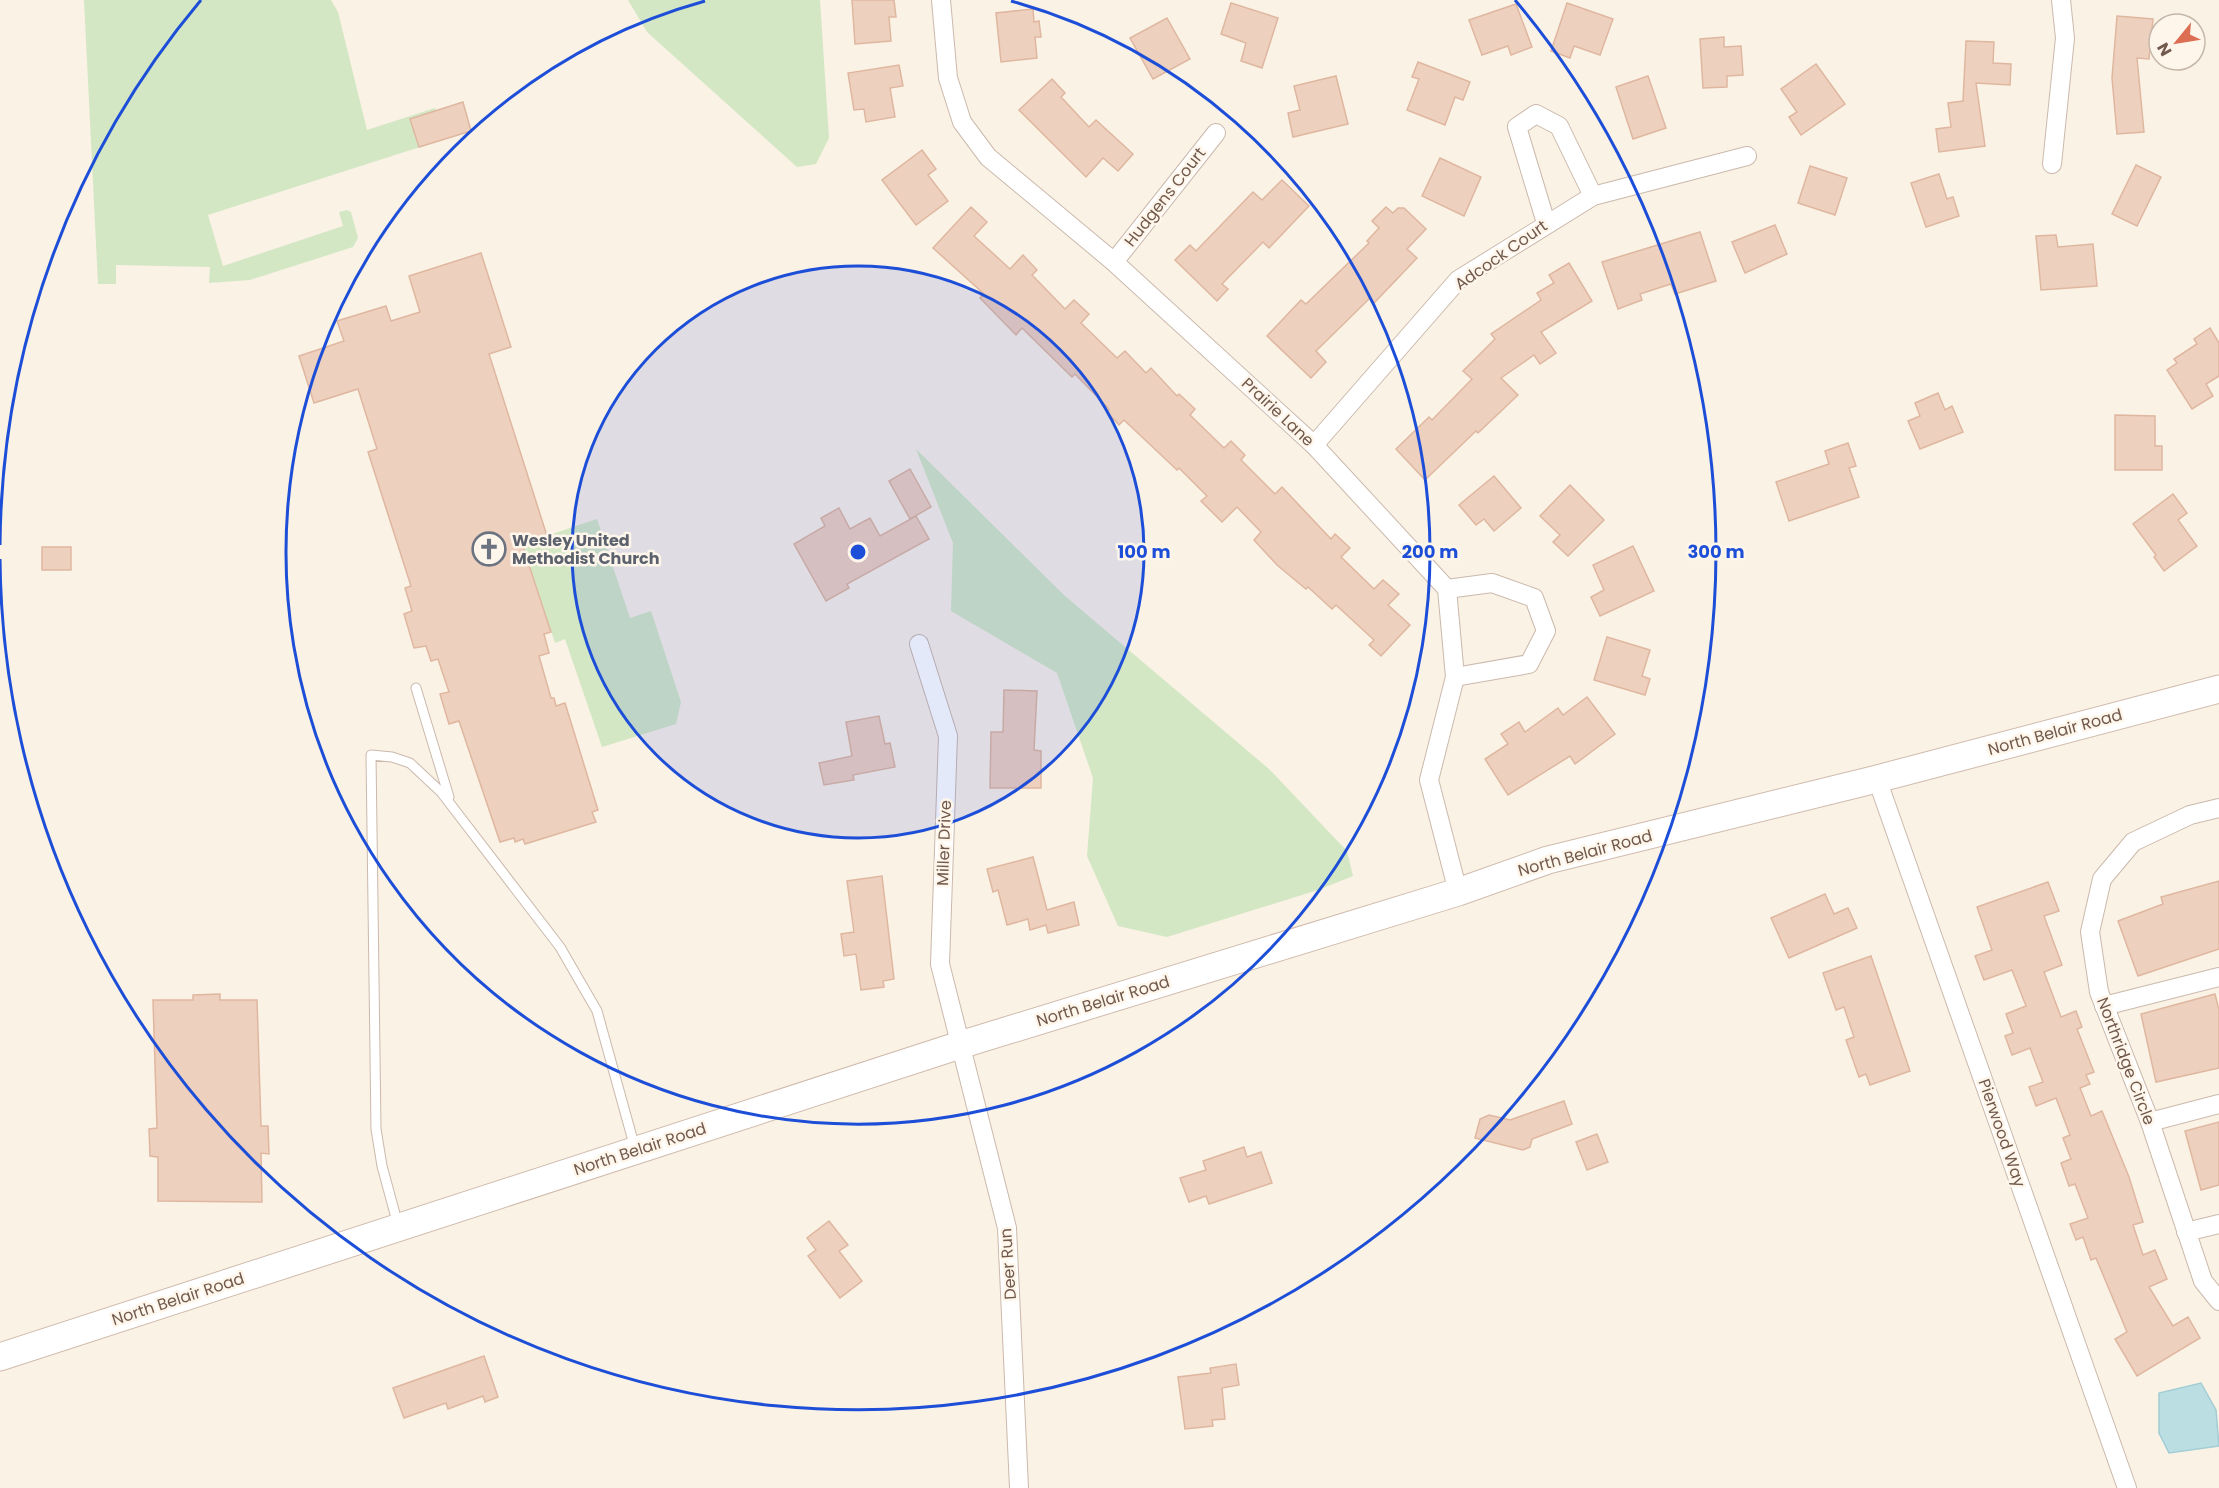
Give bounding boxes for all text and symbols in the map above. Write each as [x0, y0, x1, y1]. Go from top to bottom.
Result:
north arrow [2147, 12, 2207, 72]
text: N [2151, 38, 2177, 60]
street label: Hudgens Court [1119, 142, 1211, 252]
street label: Adcock Court [1450, 214, 1552, 296]
street label: Prairie Lane [1237, 372, 1320, 452]
place label: Wesley United Methodist Church [512, 529, 660, 570]
church icon: Wesley United Methodist Church [471, 531, 507, 567]
text: 100 m [1117, 539, 1171, 564]
text: 200 m [1402, 539, 1458, 564]
text: 300 m [1687, 539, 1745, 564]
centre of rings [848, 542, 868, 562]
street label: North Belair Road [1985, 703, 2125, 761]
street label: Miller Drive [931, 800, 957, 886]
street label: North Belair Road [1515, 824, 1655, 882]
street label: North Belair Road [1034, 970, 1172, 1032]
street label: Northridge Circle [2091, 994, 2161, 1128]
street label: Pierwood Way [1973, 1076, 2031, 1190]
street label: North Belair Road [571, 1117, 709, 1181]
street label: Deer Run [994, 1227, 1022, 1301]
street label: North Belair Road [109, 1267, 247, 1331]

